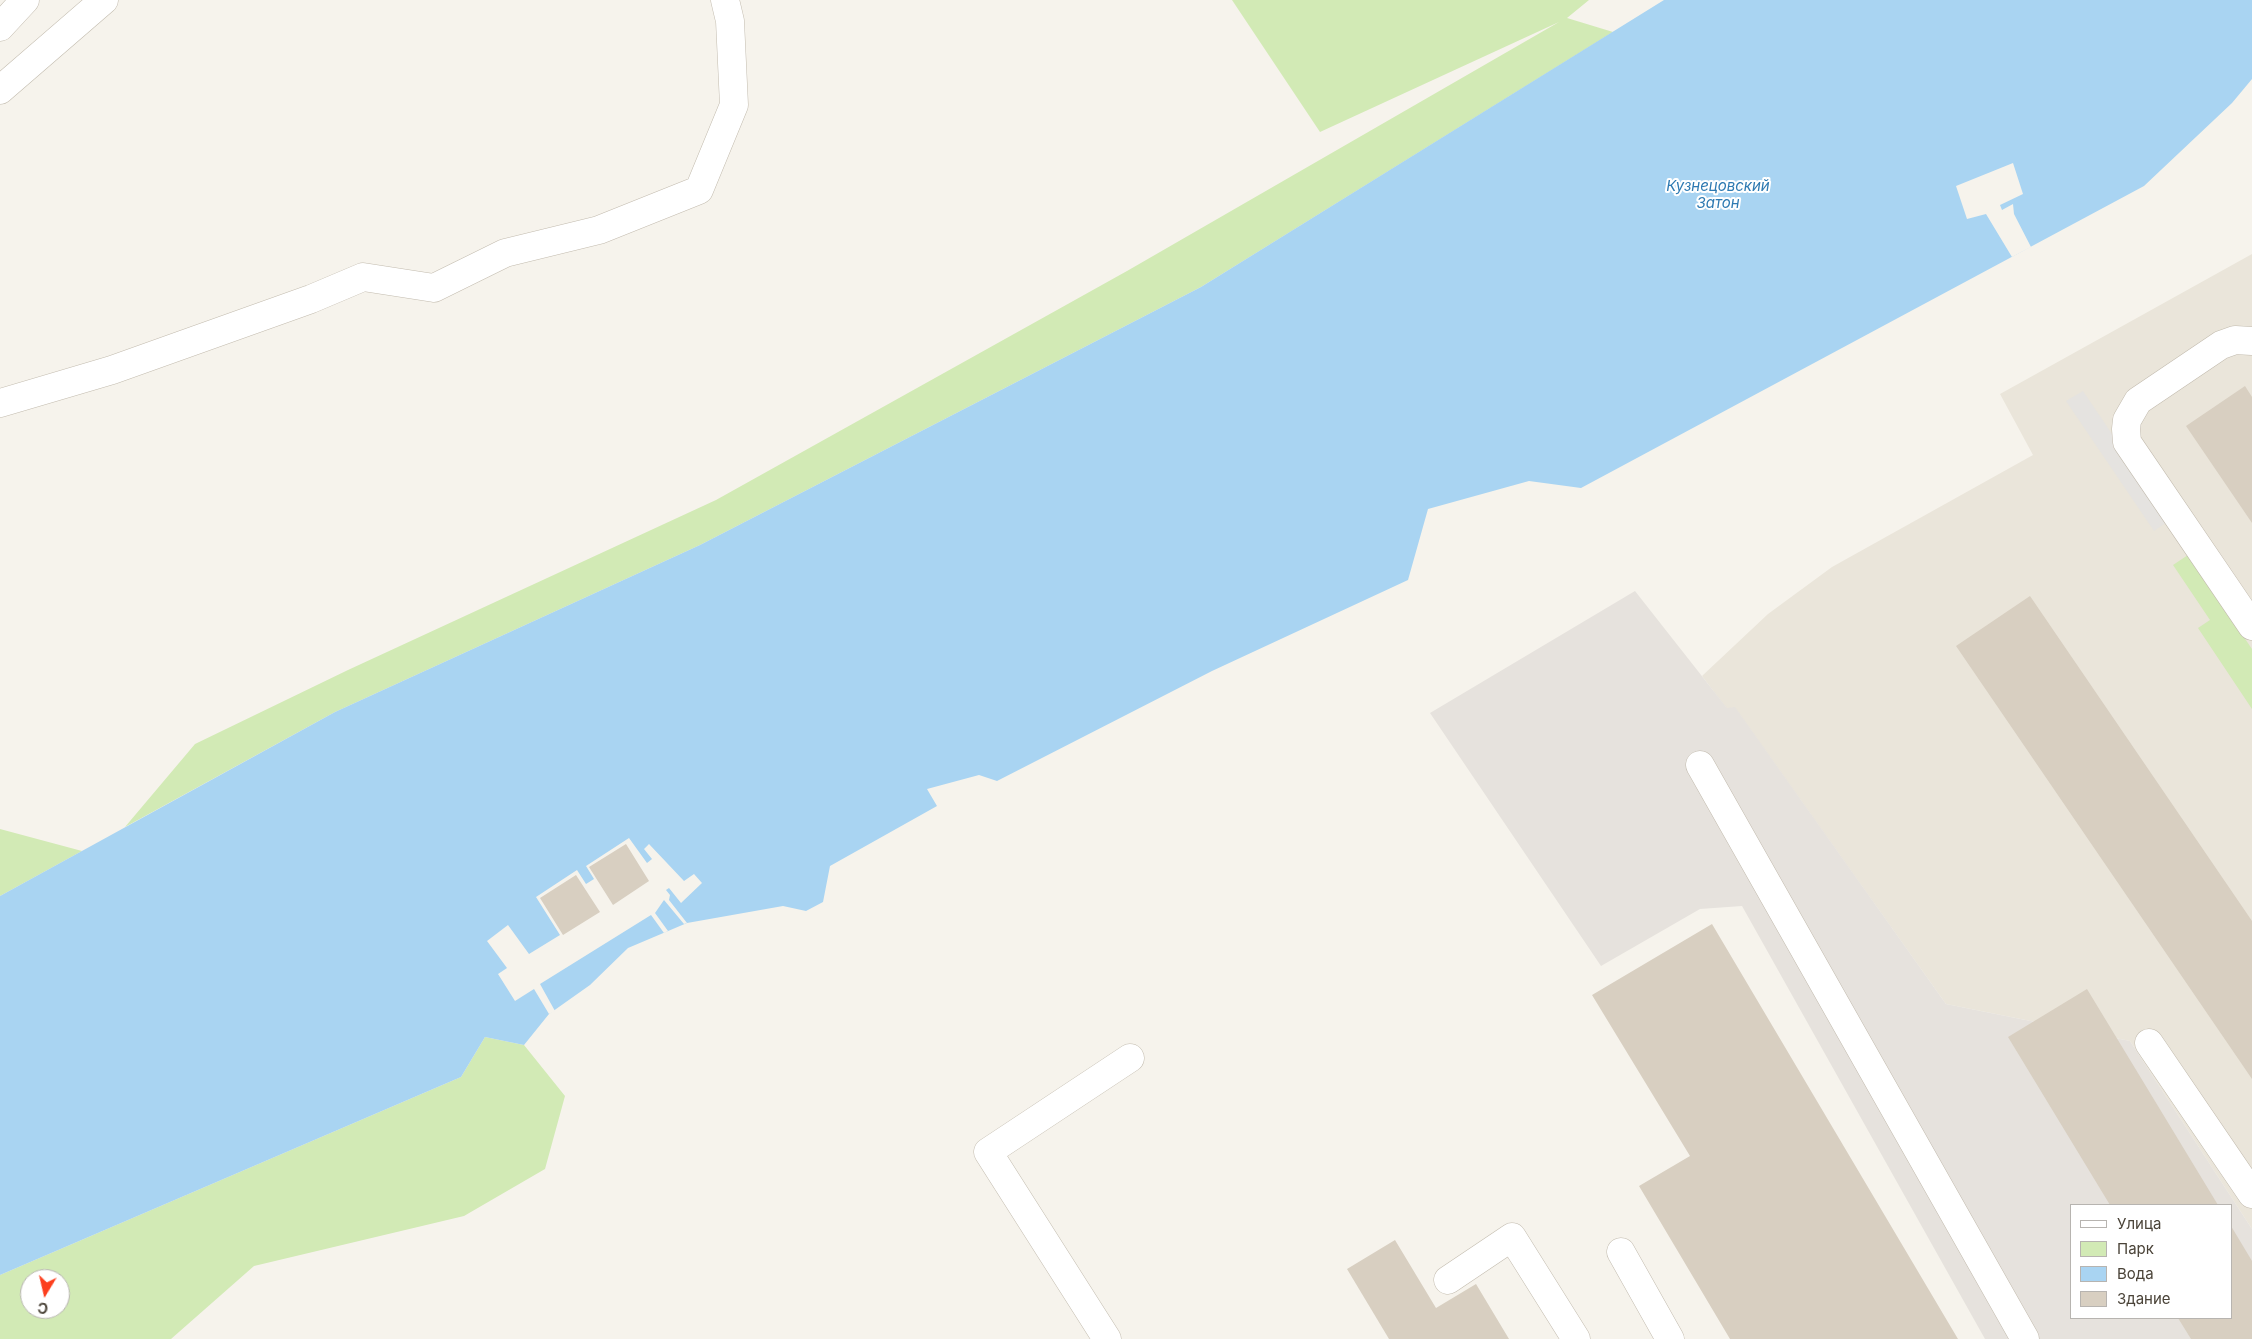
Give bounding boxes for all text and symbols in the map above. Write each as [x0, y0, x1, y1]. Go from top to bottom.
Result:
water label: Кузнецовский Затон [1666, 177, 1770, 212]
legend [2070, 1204, 2232, 1319]
text: Улица [2117, 1214, 2161, 1233]
text: Парк [2117, 1239, 2154, 1258]
text: Вода [2117, 1264, 2154, 1283]
north arrow [20, 1269, 70, 1319]
text: Здание [2117, 1289, 2171, 1308]
text: С [36, 1299, 49, 1318]

